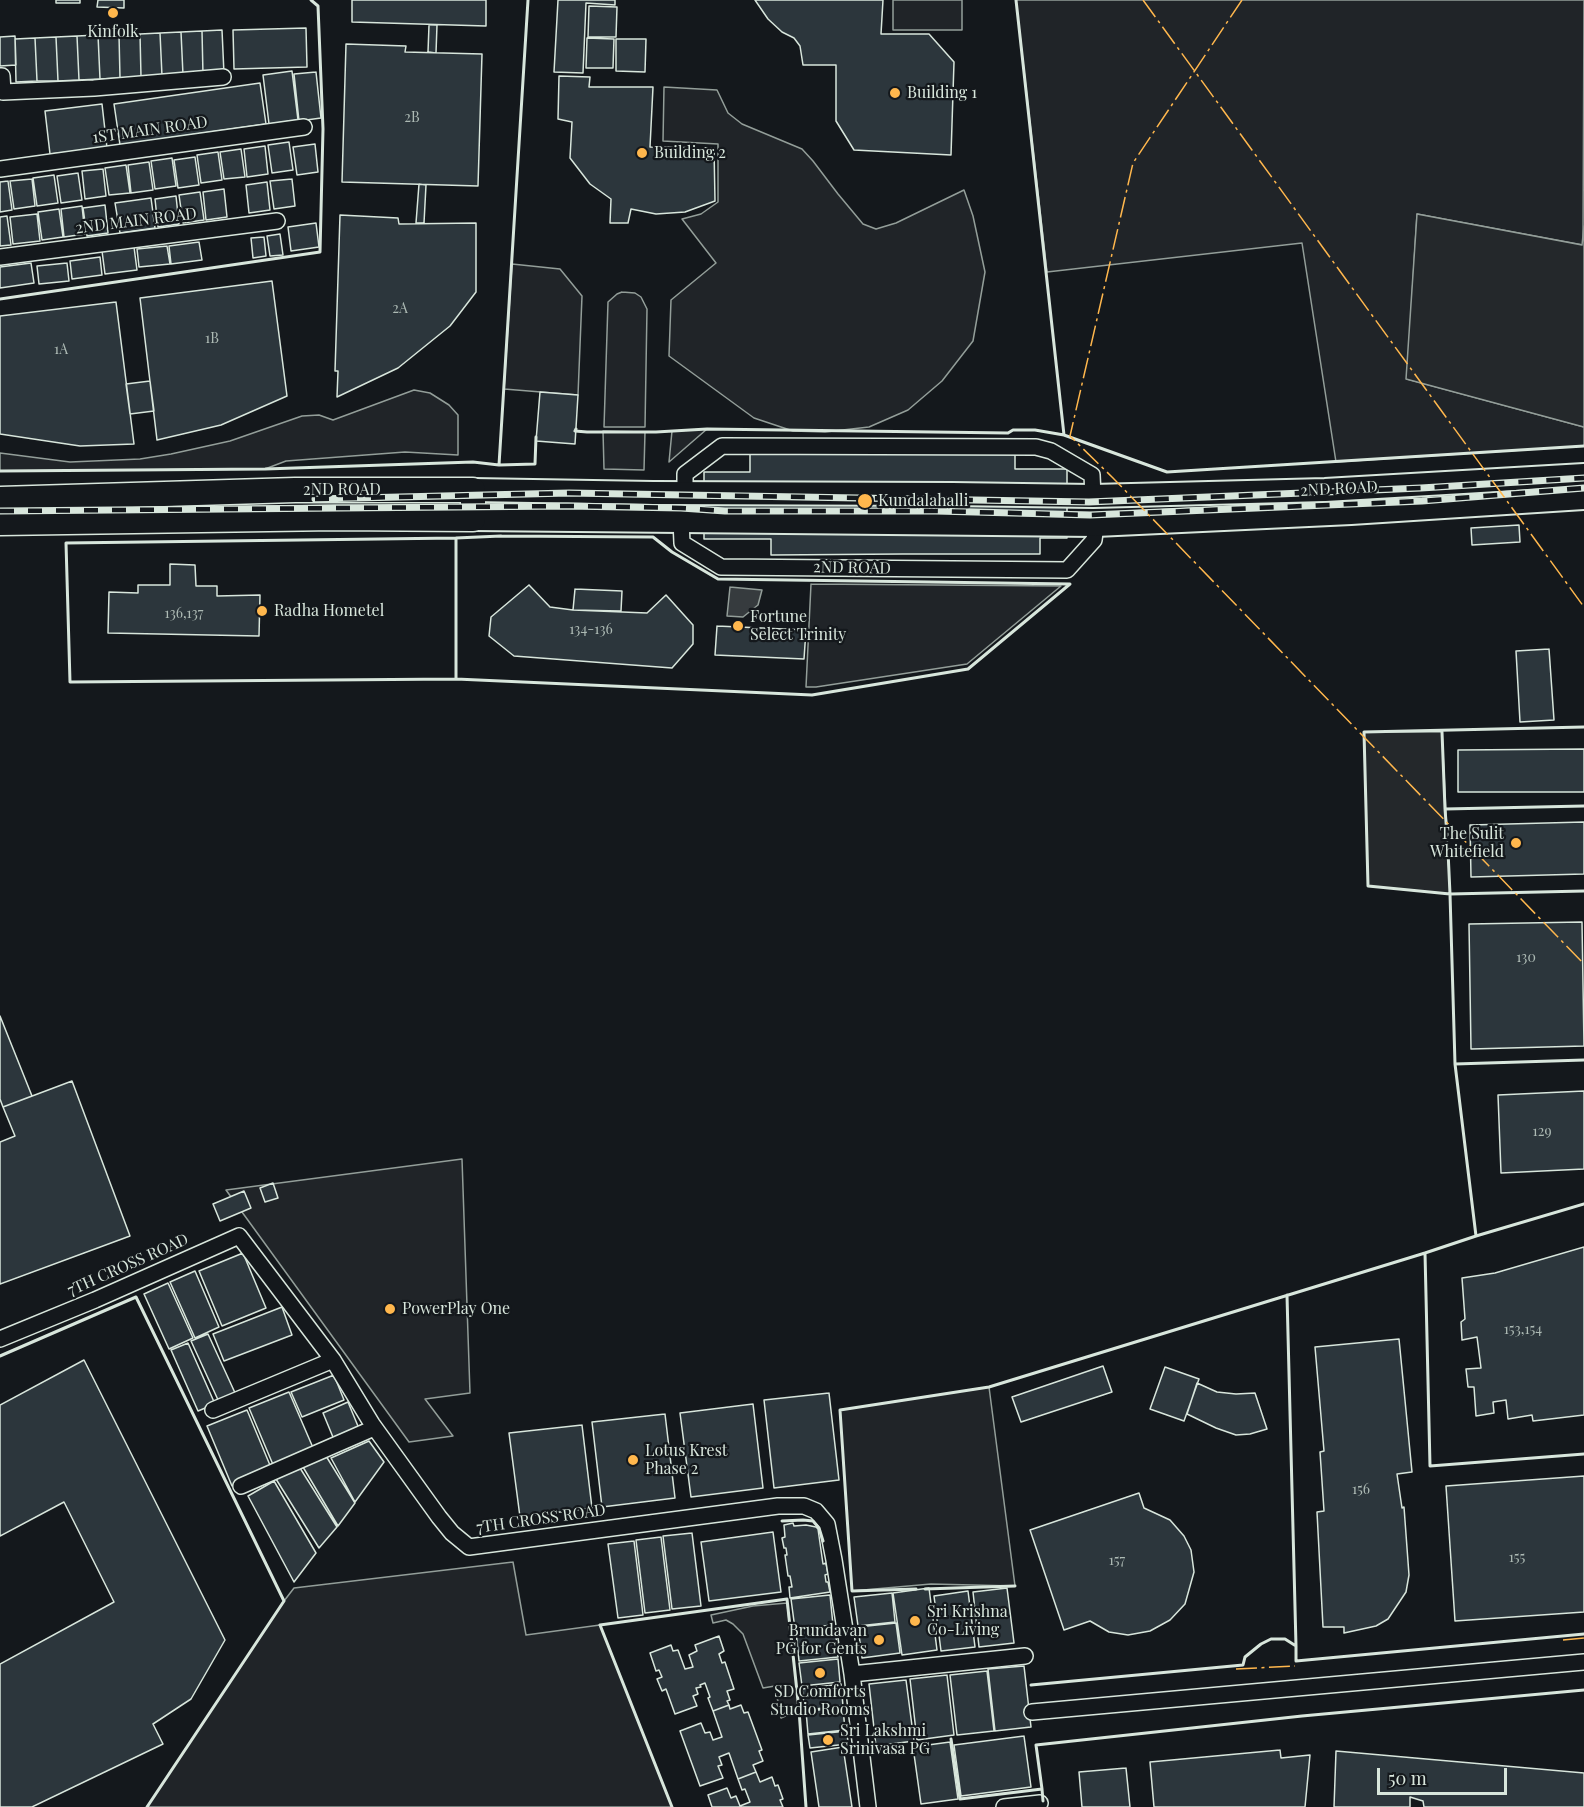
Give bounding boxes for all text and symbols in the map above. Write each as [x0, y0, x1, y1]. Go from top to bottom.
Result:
marker: Kinfolk [106, 6, 120, 20]
place label: Kinfolk [87, 22, 139, 42]
place label: Building 1 [907, 83, 977, 103]
marker: Building 1 [888, 86, 902, 100]
house number: 2B [404, 110, 420, 126]
street label: 1ST MAIN ROAD [91, 112, 209, 148]
place label: Building 2 [654, 143, 726, 163]
marker: Building 2 [635, 146, 649, 160]
street label: 2ND MAIN ROAD [74, 204, 198, 238]
house number: 2A [392, 301, 408, 317]
house number: 1B [205, 331, 219, 347]
house number: 1A [54, 342, 68, 358]
street label: 2ND ROAD [1300, 477, 1378, 501]
street label: 2ND ROAD [303, 480, 381, 500]
place label: Kundalahalli [878, 491, 968, 511]
marker: Kundalahalli [856, 492, 874, 510]
street label: 2ND ROAD [813, 558, 891, 578]
place label: Radha Hometel [274, 601, 384, 621]
marker: Radha Hometel [255, 604, 269, 618]
house number: 136,137 [164, 606, 204, 622]
place label: Fortune Select Trinity [750, 607, 846, 645]
marker: Fortune Select Trinity [731, 619, 745, 633]
house number: 134-136 [569, 622, 613, 638]
place label: The Sulit Whitefield [1430, 824, 1504, 862]
marker: The Sulit Whitefield [1509, 836, 1523, 850]
house number: 130 [1516, 950, 1536, 966]
house number: 129 [1532, 1124, 1552, 1140]
street label: 7TH CROSS ROAD [65, 1230, 191, 1300]
place label: PowerPlay One [402, 1299, 510, 1319]
marker: PowerPlay One [383, 1302, 397, 1316]
house number: 153,154 [1504, 1322, 1542, 1338]
place label: Lotus Krest Phase 2 [645, 1441, 727, 1479]
marker: Lotus Krest Phase 2 [626, 1453, 640, 1467]
house number: 156 [1352, 1482, 1370, 1498]
street label: 7TH CROSS ROAD [475, 1500, 607, 1538]
house number: 155 [1509, 1550, 1525, 1566]
house number: 157 [1109, 1553, 1125, 1569]
place label: Sri Krishna Co-Living [927, 1602, 1008, 1640]
marker: Sri Krishna Co-Living [908, 1614, 922, 1628]
place label: Brundavan PG for Gents [776, 1621, 867, 1659]
marker: Brundavan PG for Gents [872, 1633, 886, 1647]
marker: SD Comforts Studio Rooms [813, 1666, 827, 1680]
place label: SD Comforts Studio Rooms [770, 1682, 870, 1720]
place label: Sri Lakshmi Srinivasa PG [840, 1721, 930, 1759]
marker: Sri Lakshmi Srinivasa PG [821, 1733, 835, 1747]
scale bar [1380, 1756, 1510, 1794]
text: 50 m [1388, 1766, 1427, 1790]

